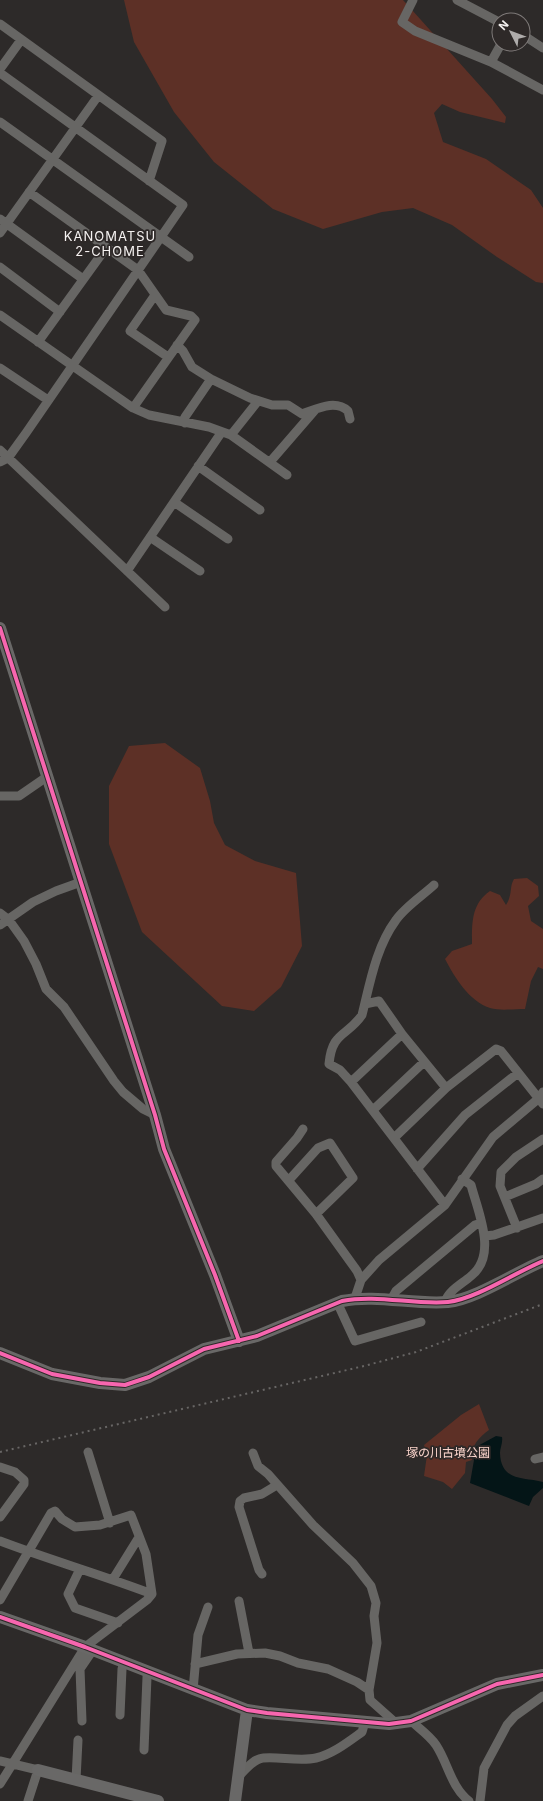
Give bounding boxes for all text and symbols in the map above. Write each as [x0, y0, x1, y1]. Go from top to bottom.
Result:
north arrow [491, 12, 531, 52]
text: N [496, 18, 512, 33]
district label: KANOMATSU 2-CHOME [64, 228, 156, 259]
park label: 塚の川古墳公園 [406, 1445, 490, 1460]

